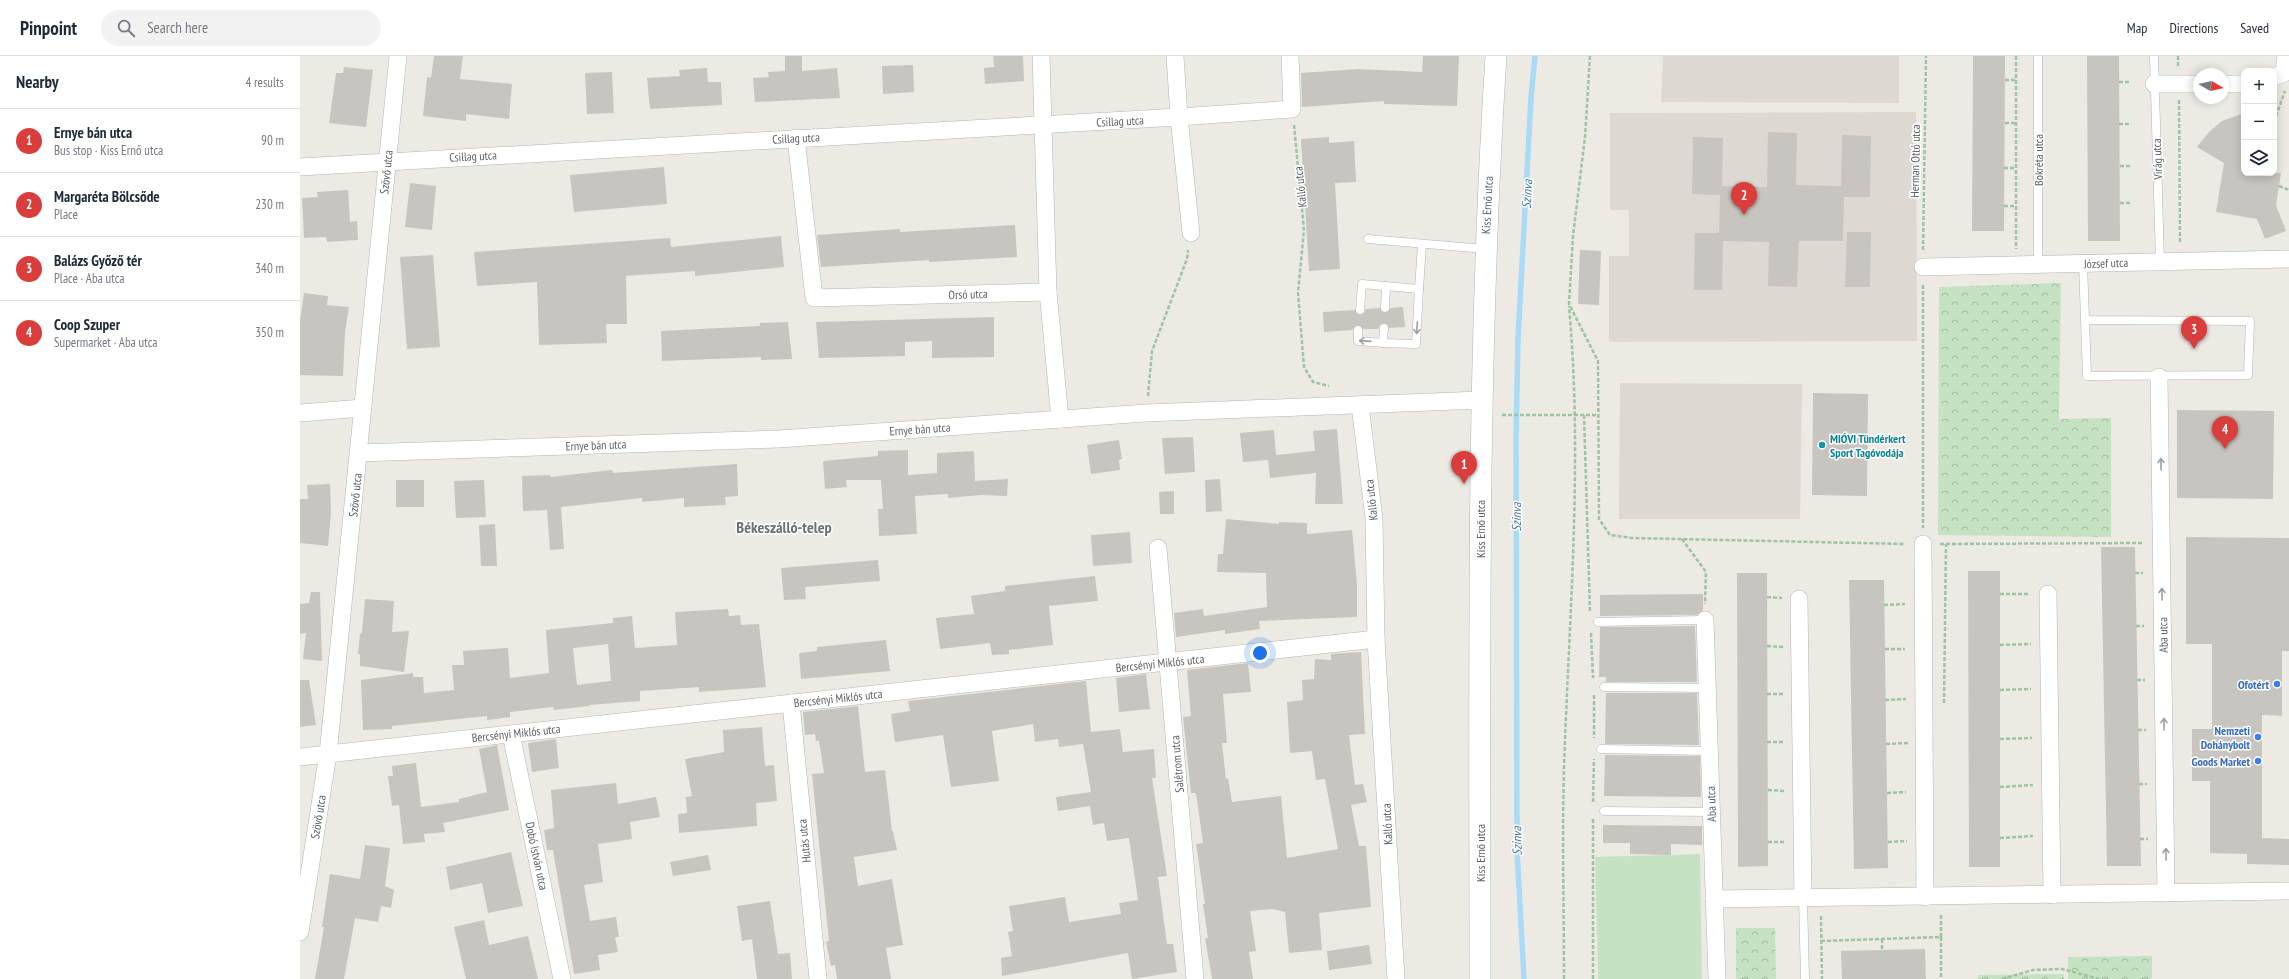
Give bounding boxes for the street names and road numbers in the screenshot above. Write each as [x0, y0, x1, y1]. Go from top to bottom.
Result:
street label: Csillag utca [1096, 112, 1144, 130]
street label: Herman Ottó utca [1907, 124, 1923, 198]
street label: Csillag utca [772, 129, 820, 147]
street label: Bokréta utca [2031, 134, 2046, 186]
street label: Virág utca [2149, 138, 2165, 181]
street label: Csillag utca [449, 147, 497, 165]
street label: Szövő utca [376, 149, 396, 195]
street label: Kalló utca [1290, 166, 1310, 208]
street label: Kiss Ernő utca [1478, 175, 1496, 234]
street label: József utca [2083, 255, 2129, 271]
street label: Orsó utca [948, 286, 988, 302]
street label: Ernye bán utca [889, 419, 951, 439]
street label: Ernye bán utca [565, 436, 627, 454]
street label: Szövő utca [345, 472, 365, 518]
street label: Kalló utca [1361, 479, 1381, 521]
street label: Kiss Ernő utca [1473, 500, 1488, 558]
street label: Aba utca [2155, 617, 2171, 653]
street label: Bercsényi Miklós utca [1115, 651, 1205, 675]
street label: Bercsényi Miklós utca [793, 686, 883, 710]
street label: Bercsényi Miklós utca [471, 721, 561, 745]
street label: Salétrom utca [1167, 735, 1187, 793]
street label: Aba utca [1703, 786, 1719, 822]
street label: Szövő utca [307, 794, 329, 840]
street label: Kalló utca [1378, 803, 1396, 845]
street label: Hutás utca [794, 818, 814, 864]
street label: Dobó István utca [522, 821, 552, 892]
street label: Kiss Ernő utca [1473, 824, 1488, 882]

